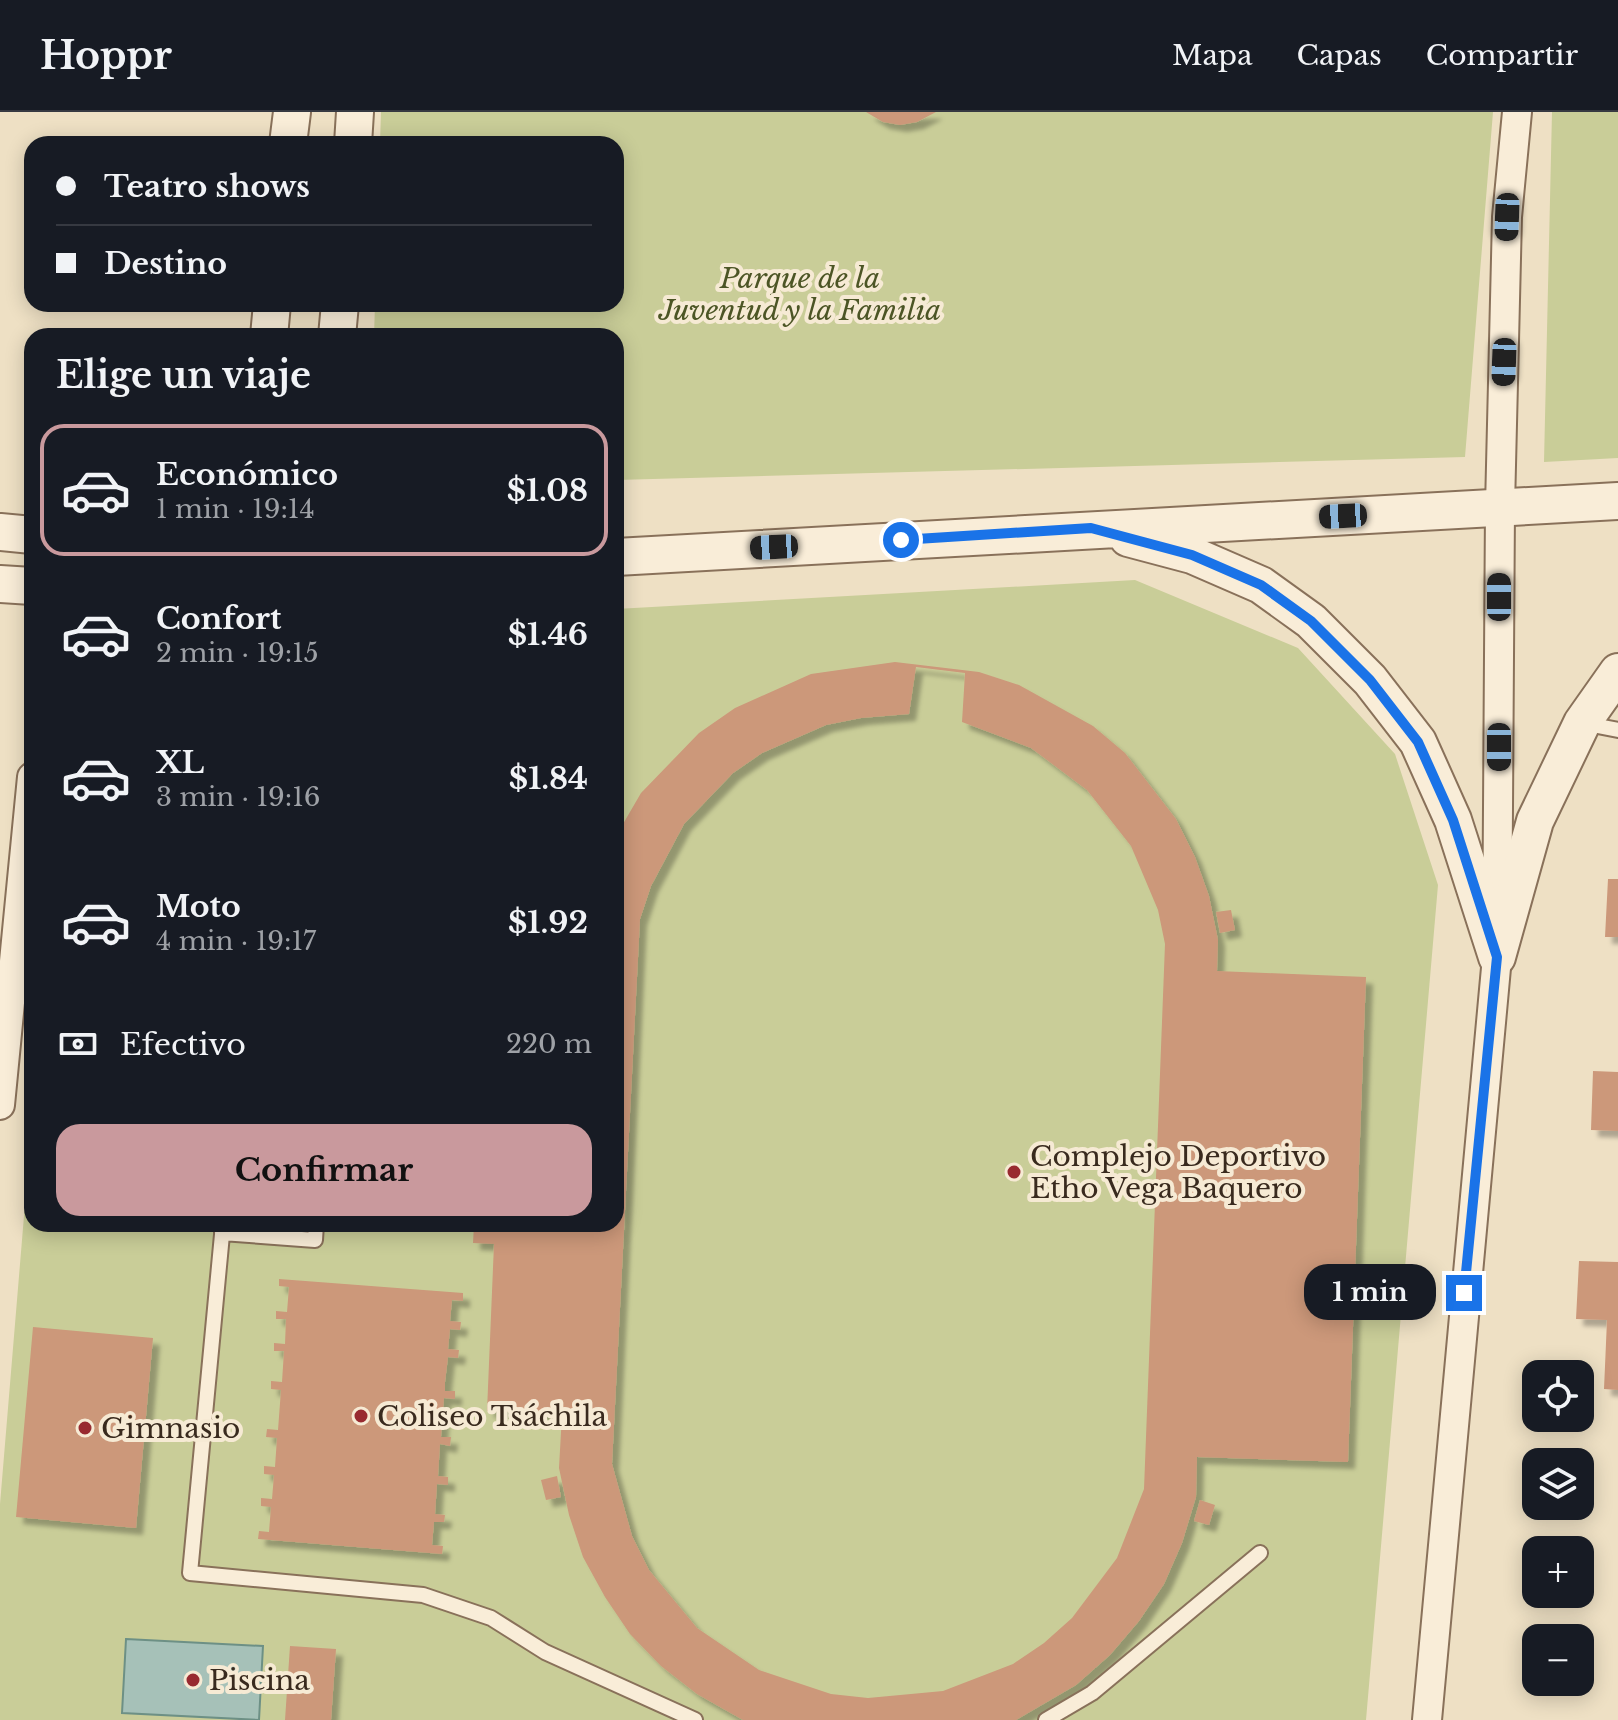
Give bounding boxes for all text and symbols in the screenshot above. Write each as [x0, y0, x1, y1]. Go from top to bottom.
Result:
text: Hoppr [40, 32, 172, 79]
text: Mapa [1172, 38, 1253, 73]
text: Capas [1297, 38, 1382, 73]
text: Compartir [1426, 38, 1578, 73]
text: Teatro shows [104, 168, 310, 205]
car [1494, 193, 1520, 241]
text: Destino [104, 245, 227, 282]
park label: Parque de la Juventud y la Familia [658, 261, 941, 328]
car [1491, 338, 1517, 386]
text: Elige un viaje [56, 353, 311, 398]
icon: car [60, 454, 132, 526]
text: Económico [156, 456, 338, 493]
text: $1.08 [507, 472, 588, 509]
text: 1 min · 19:14 [156, 493, 315, 525]
car [1318, 503, 1368, 529]
route start [883, 522, 919, 558]
car [749, 534, 799, 560]
car [1487, 573, 1511, 621]
icon: car [60, 598, 132, 670]
text: Confort [156, 600, 281, 637]
text: $1.46 [508, 616, 588, 653]
text: 2 min · 19:15 [156, 637, 319, 669]
car [1487, 723, 1511, 771]
icon: car [60, 742, 132, 814]
text: XL [156, 744, 204, 781]
text: $1.84 [509, 760, 588, 797]
text: 3 min · 19:16 [156, 781, 321, 813]
icon: car [60, 886, 132, 958]
text: Moto [156, 888, 241, 925]
text: $1.92 [508, 904, 588, 941]
text: 4 min · 19:17 [156, 925, 316, 957]
icon: cash [56, 1022, 100, 1066]
text: Efectivo [120, 1026, 246, 1063]
text: 220 m [506, 1028, 592, 1060]
button: Confirmar [56, 1124, 592, 1216]
place label: Complejo Deportivo Etho Vega Baquero [1030, 1139, 1326, 1206]
marker: Complejo Deportivo Etho Vega Baquero [1005, 1163, 1023, 1181]
callout: 1 min [1304, 1265, 1436, 1321]
route end [1446, 1275, 1482, 1311]
text: 1 min [1332, 1276, 1408, 1308]
map controls [1522, 1360, 1594, 1696]
button: locate [1522, 1360, 1594, 1432]
place label: Coliseo Tsáchila [377, 1399, 608, 1434]
marker: Coliseo Tsáchila [352, 1407, 370, 1425]
place label: Gimnasio [101, 1411, 240, 1446]
marker: Gimnasio [76, 1419, 94, 1437]
button: layers [1522, 1448, 1594, 1520]
button: + [1522, 1536, 1594, 1608]
button: − [1522, 1624, 1594, 1696]
place label: Piscina [209, 1663, 310, 1698]
marker: Piscina [184, 1671, 202, 1689]

